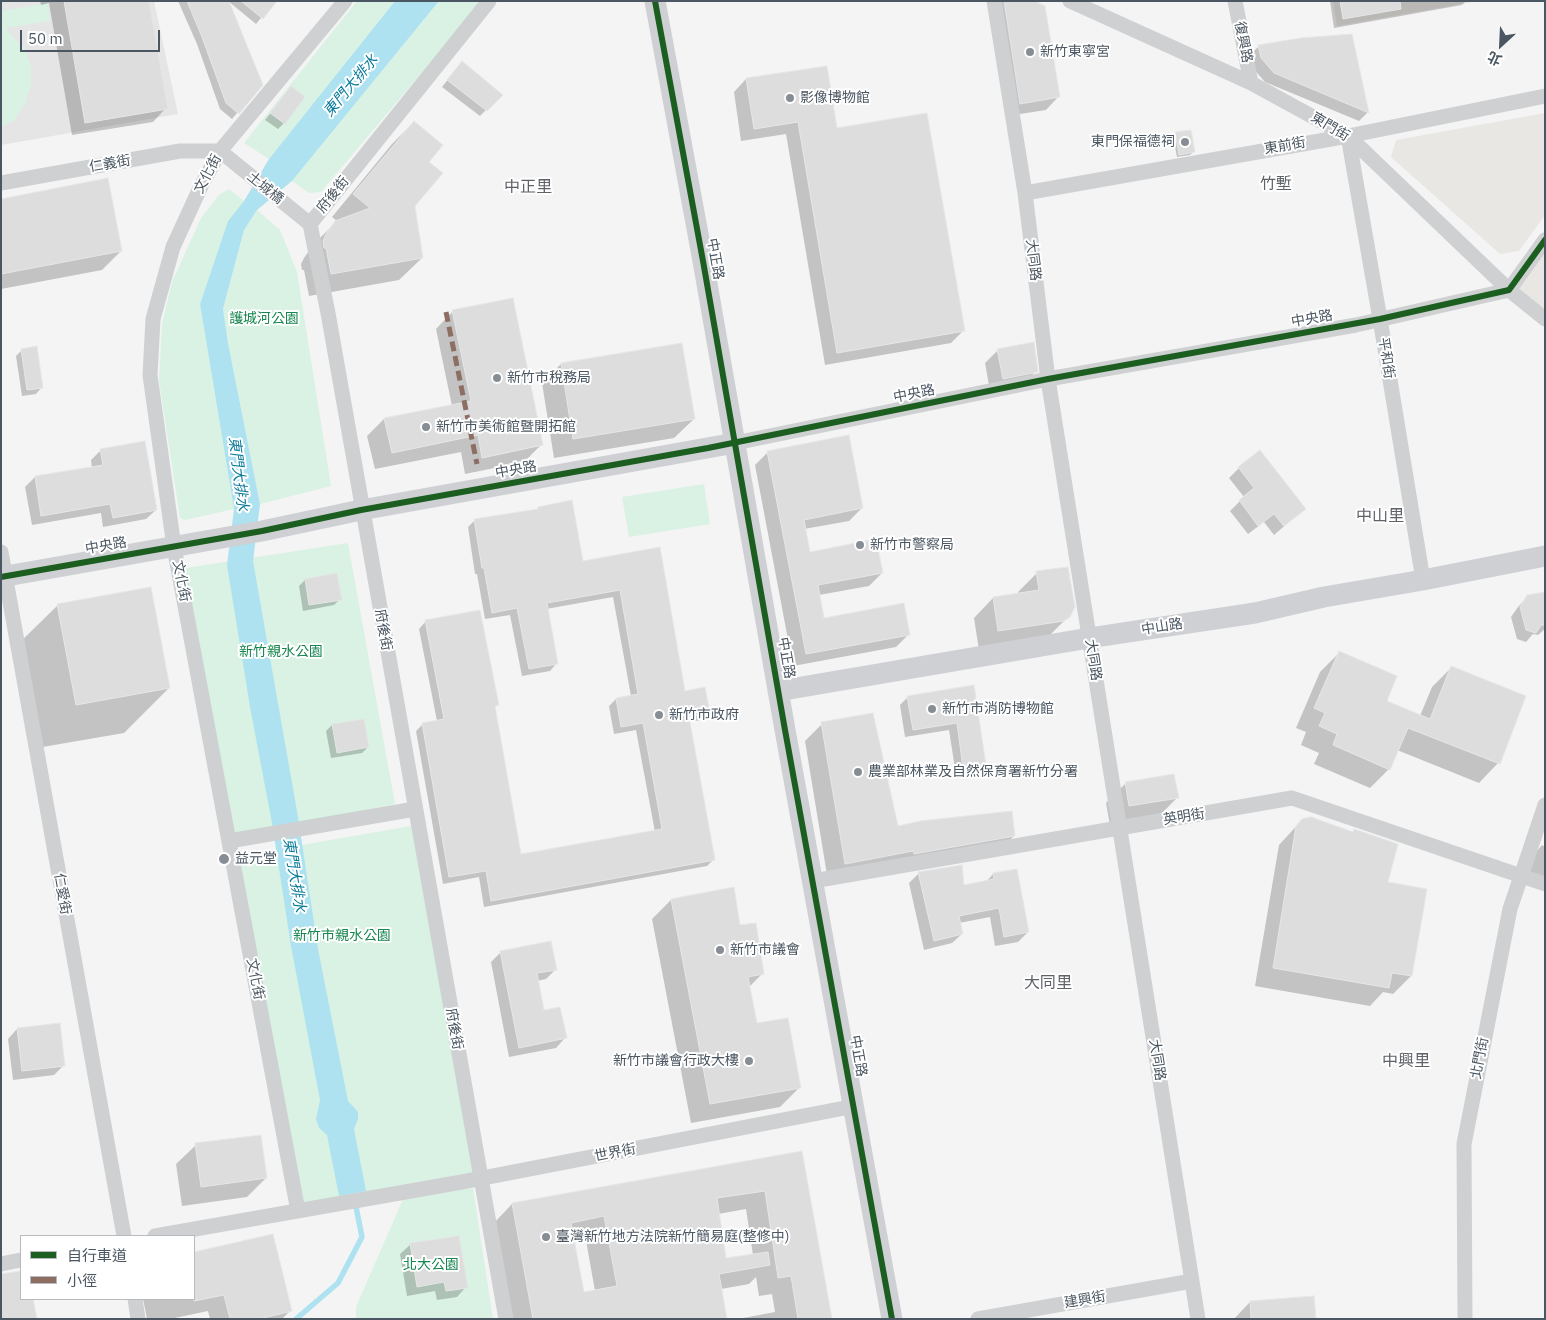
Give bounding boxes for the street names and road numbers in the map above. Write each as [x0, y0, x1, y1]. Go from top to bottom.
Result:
street label: 復興路 [1231, 20, 1255, 64]
street label: 東門街 [1308, 109, 1352, 145]
street label: 東前街 [1263, 134, 1307, 158]
street label: 仁義街 [88, 152, 132, 176]
street label: 文化街 [191, 152, 225, 196]
street label: 土城橋 [243, 168, 287, 208]
street label: 府後街 [313, 173, 353, 217]
street label: 中正路 [703, 237, 727, 281]
street label: 大同路 [1022, 238, 1044, 282]
street label: 中央路 [1290, 307, 1334, 331]
street label: 平和街 [1374, 336, 1398, 380]
street label: 中央路 [892, 382, 936, 406]
street label: 中央路 [494, 458, 538, 482]
street label: 中央路 [84, 534, 128, 558]
street label: 文化街 [169, 559, 193, 603]
street label: 府後街 [371, 608, 395, 652]
street label: 中山路 [1140, 615, 1184, 639]
street label: 中正路 [774, 636, 798, 680]
street label: 大同路 [1081, 638, 1105, 682]
street label: 英明街 [1162, 805, 1206, 829]
street label: 仁愛街 [50, 872, 74, 916]
street label: 文化街 [243, 957, 267, 1001]
street label: 府後街 [442, 1007, 466, 1051]
street label: 中正路 [846, 1034, 870, 1078]
street label: 北門街 [1468, 1036, 1492, 1080]
street label: 大同路 [1145, 1038, 1169, 1082]
street label: 世界街 [593, 1141, 637, 1165]
street label: 建興街 [1063, 1288, 1107, 1312]

